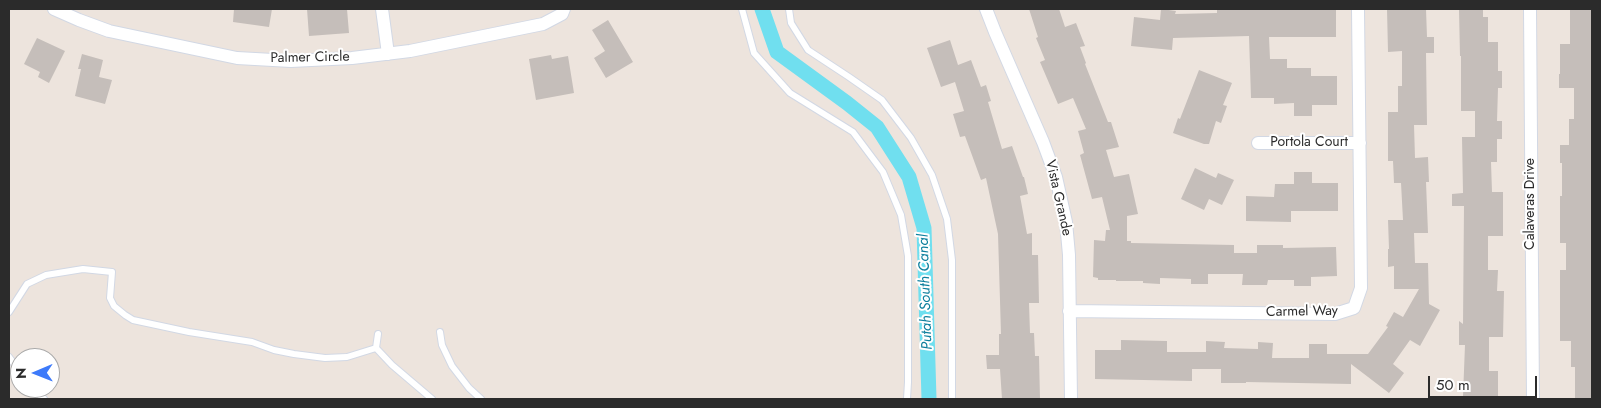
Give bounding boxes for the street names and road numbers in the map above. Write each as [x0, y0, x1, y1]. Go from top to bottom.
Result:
street label: Palmer Circle [270, 49, 350, 67]
street label: Portola Court [1270, 135, 1348, 151]
street label: Vista Grande [1041, 158, 1075, 238]
street label: Calaveras Drive [1523, 158, 1539, 250]
street label: Carmel Way [1266, 303, 1338, 321]

